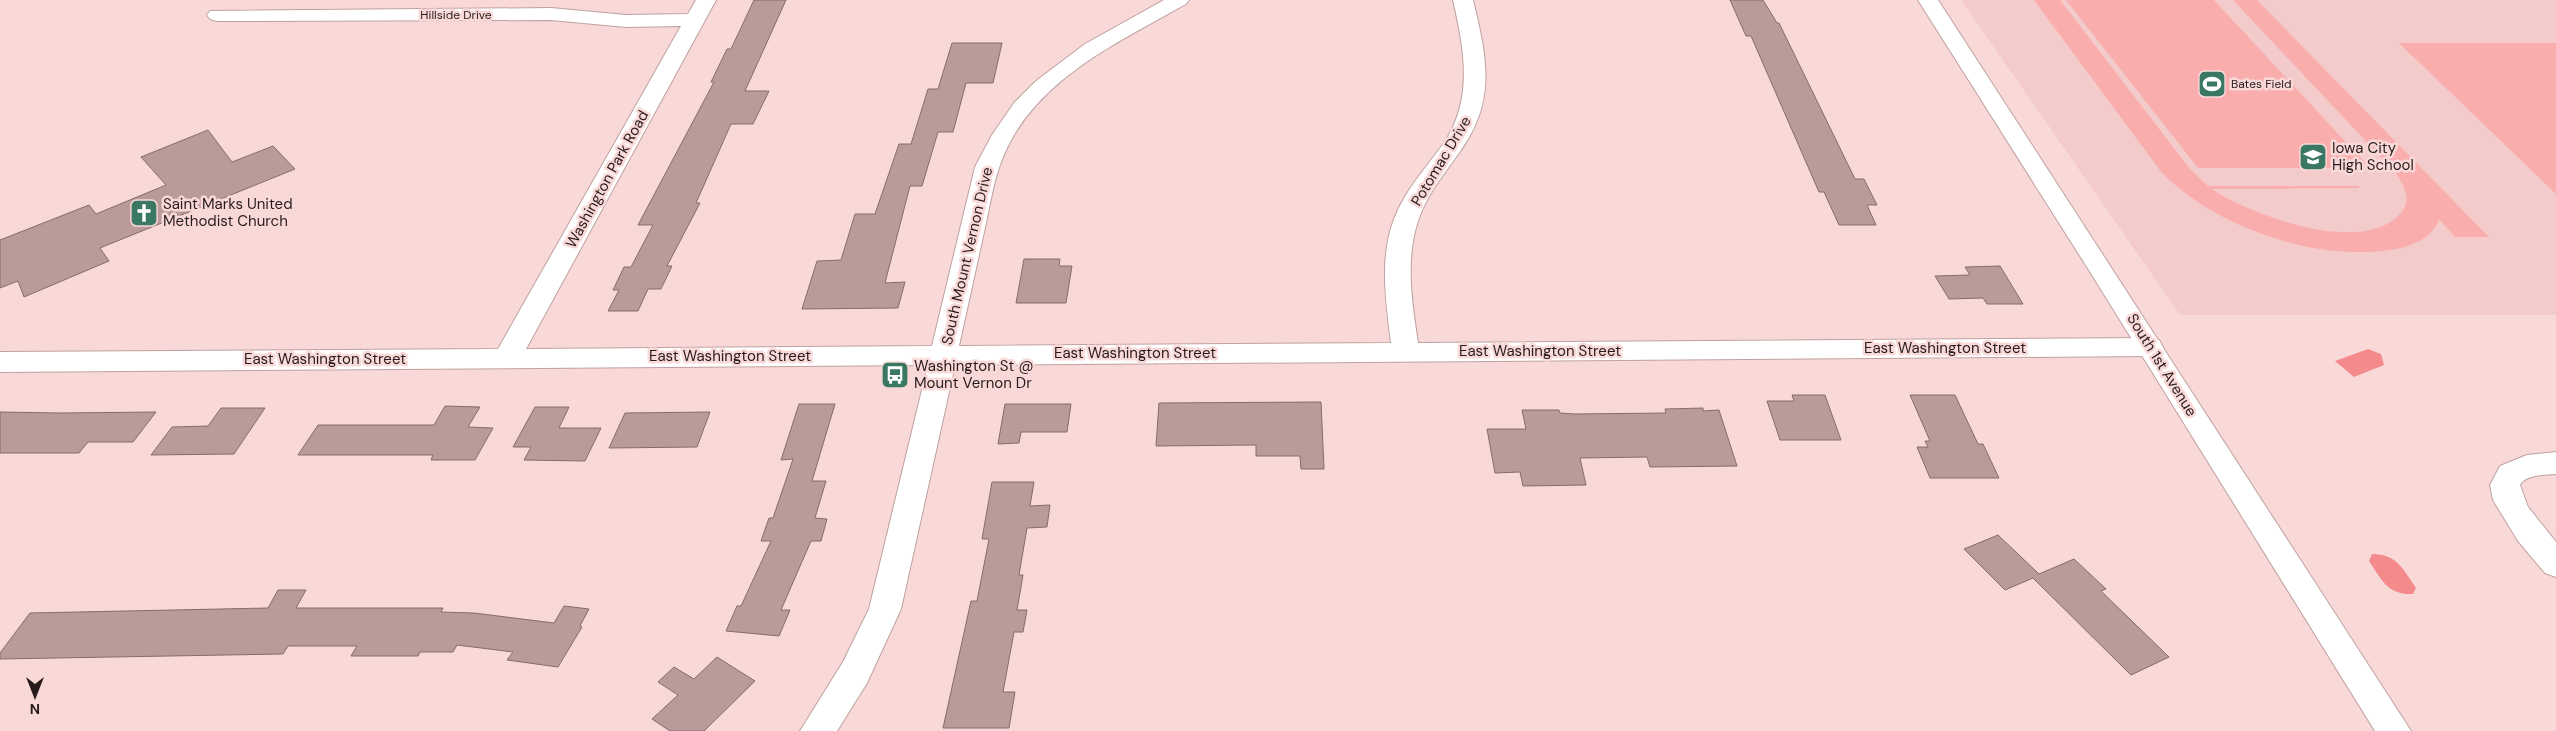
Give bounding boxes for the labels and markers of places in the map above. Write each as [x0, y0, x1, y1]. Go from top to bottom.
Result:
sports icon: Bates Field [2197, 69, 2227, 99]
place label: Bates Field [2231, 76, 2291, 92]
place label: Iowa City High School [2332, 138, 2414, 175]
school or university icon: Iowa City High School [2298, 142, 2328, 172]
place label: Saint Marks United Methodist Church [163, 194, 293, 231]
church icon: Saint Marks United Methodist Church [129, 198, 159, 228]
place label: Washington St @ Mount Vernon Dr [914, 356, 1034, 393]
bus stop icon: Washington St @ Mount Vernon Dr [880, 360, 910, 390]

